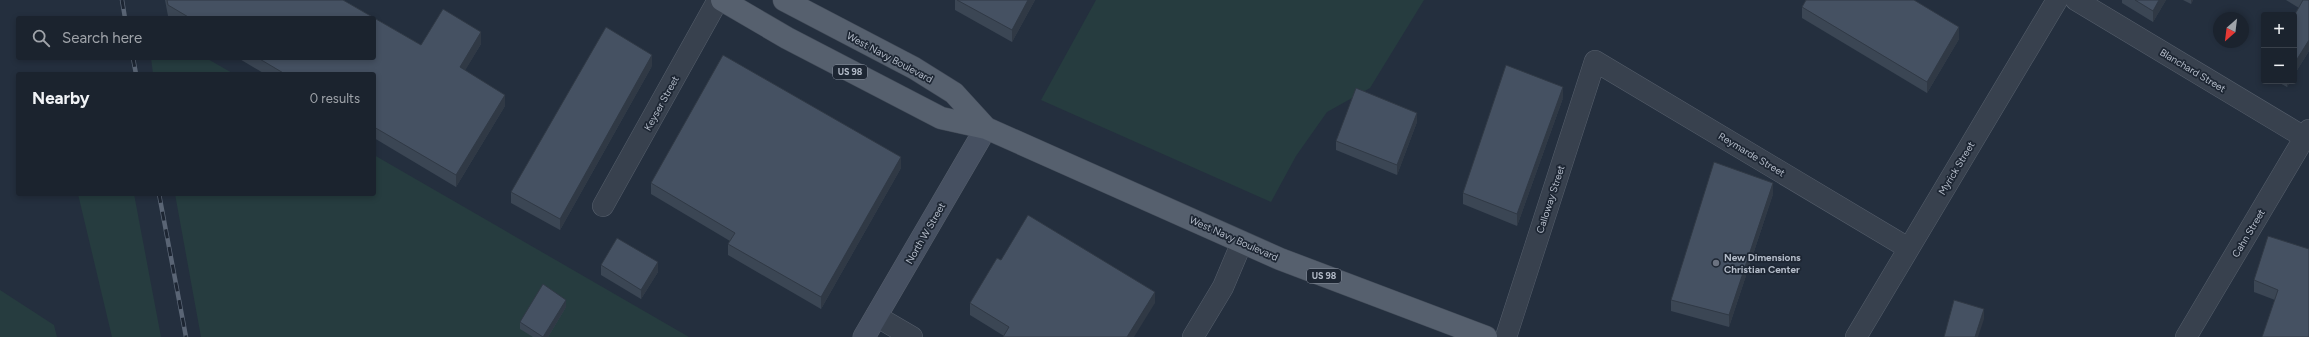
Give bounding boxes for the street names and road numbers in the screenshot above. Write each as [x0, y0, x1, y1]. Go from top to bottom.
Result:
street label: West Navy Boulevard [844, 29, 935, 86]
street label: Blanchard Street [2157, 46, 2228, 95]
road number: US 98 [833, 65, 867, 79]
street label: Keyser Street [641, 73, 682, 133]
street label: Reymarde Street [1716, 129, 1788, 180]
street label: Myrick Street [1935, 139, 1978, 197]
street label: Calloway Street [1533, 163, 1568, 235]
street label: North W Street [903, 200, 948, 266]
street label: Cahn Street [2229, 207, 2268, 260]
street label: West Navy Boulevard [1187, 213, 1280, 264]
road number: US 98 [1307, 269, 1341, 283]

